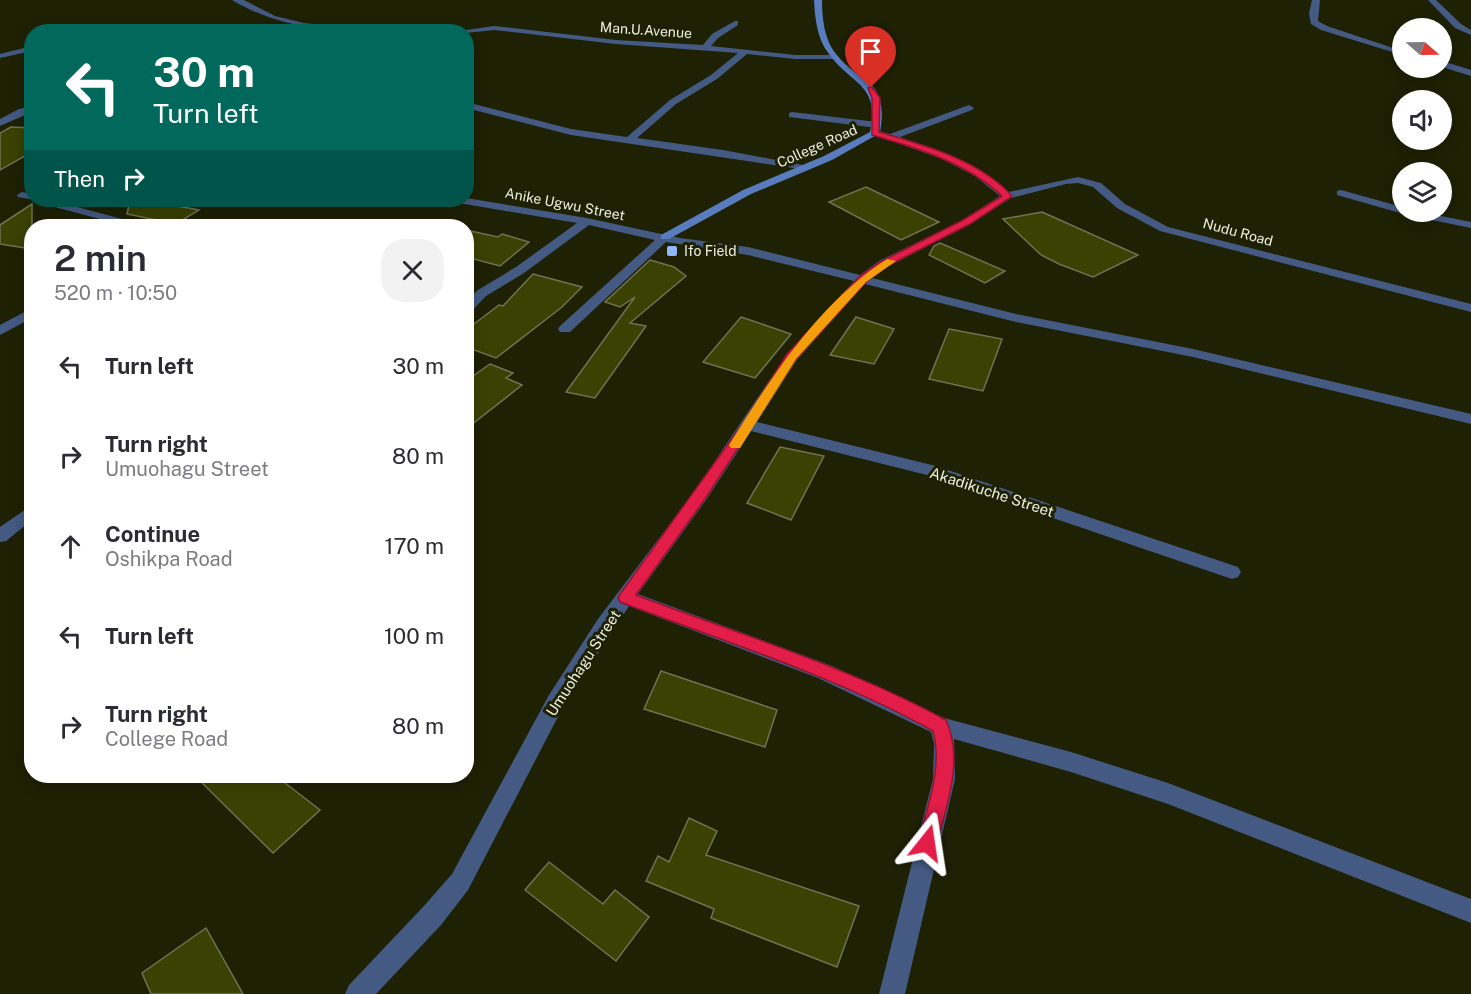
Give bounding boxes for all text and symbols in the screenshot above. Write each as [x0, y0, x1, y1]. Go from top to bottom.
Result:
north arrow [1392, 18, 1452, 78]
map controls [1392, 18, 1452, 222]
street label: Man.U.Avenue [599, 19, 693, 41]
pin [845, 26, 896, 88]
icon: arrive [854, 35, 887, 68]
text: 30 m [153, 47, 255, 96]
icon: left [54, 48, 132, 126]
button: sound [1392, 90, 1452, 150]
text: Turn left [153, 97, 259, 129]
street label: College Road [774, 121, 860, 171]
icon: right [117, 162, 150, 195]
button: layers [1392, 162, 1452, 222]
text: Then [54, 166, 105, 192]
street label: Anike Ugwu Street [504, 185, 626, 223]
street label: Nudu Road [1201, 215, 1275, 249]
text: 2 min [54, 237, 147, 279]
button: close [381, 239, 444, 302]
place label: Ifo Field [684, 243, 737, 259]
marker: Ifo Field [665, 244, 679, 258]
text: 520 m · 10:50 [54, 281, 177, 305]
icon: left [54, 350, 87, 383]
text: Turn left [105, 353, 194, 379]
text: 30 m [392, 353, 444, 379]
text: Turn right [105, 431, 208, 457]
icon: right [54, 440, 87, 473]
text: 80 m [392, 443, 444, 469]
text: Umuohagu Street [105, 457, 269, 481]
street label: Akadikuche Street [928, 464, 1056, 520]
text: Continue [105, 521, 200, 547]
icon: ahead [54, 530, 87, 563]
text: 170 m [384, 533, 444, 559]
text: Oshikpa Road [105, 547, 233, 571]
street label: Umuohagu Street [542, 607, 624, 719]
icon: left [54, 620, 87, 653]
text: Turn left [105, 623, 194, 649]
text: 100 m [384, 623, 444, 649]
text: Turn right [105, 701, 208, 727]
icon: right [54, 710, 87, 743]
text: 80 m [392, 713, 444, 739]
text: College Road [105, 727, 228, 751]
position arrow [895, 811, 959, 875]

